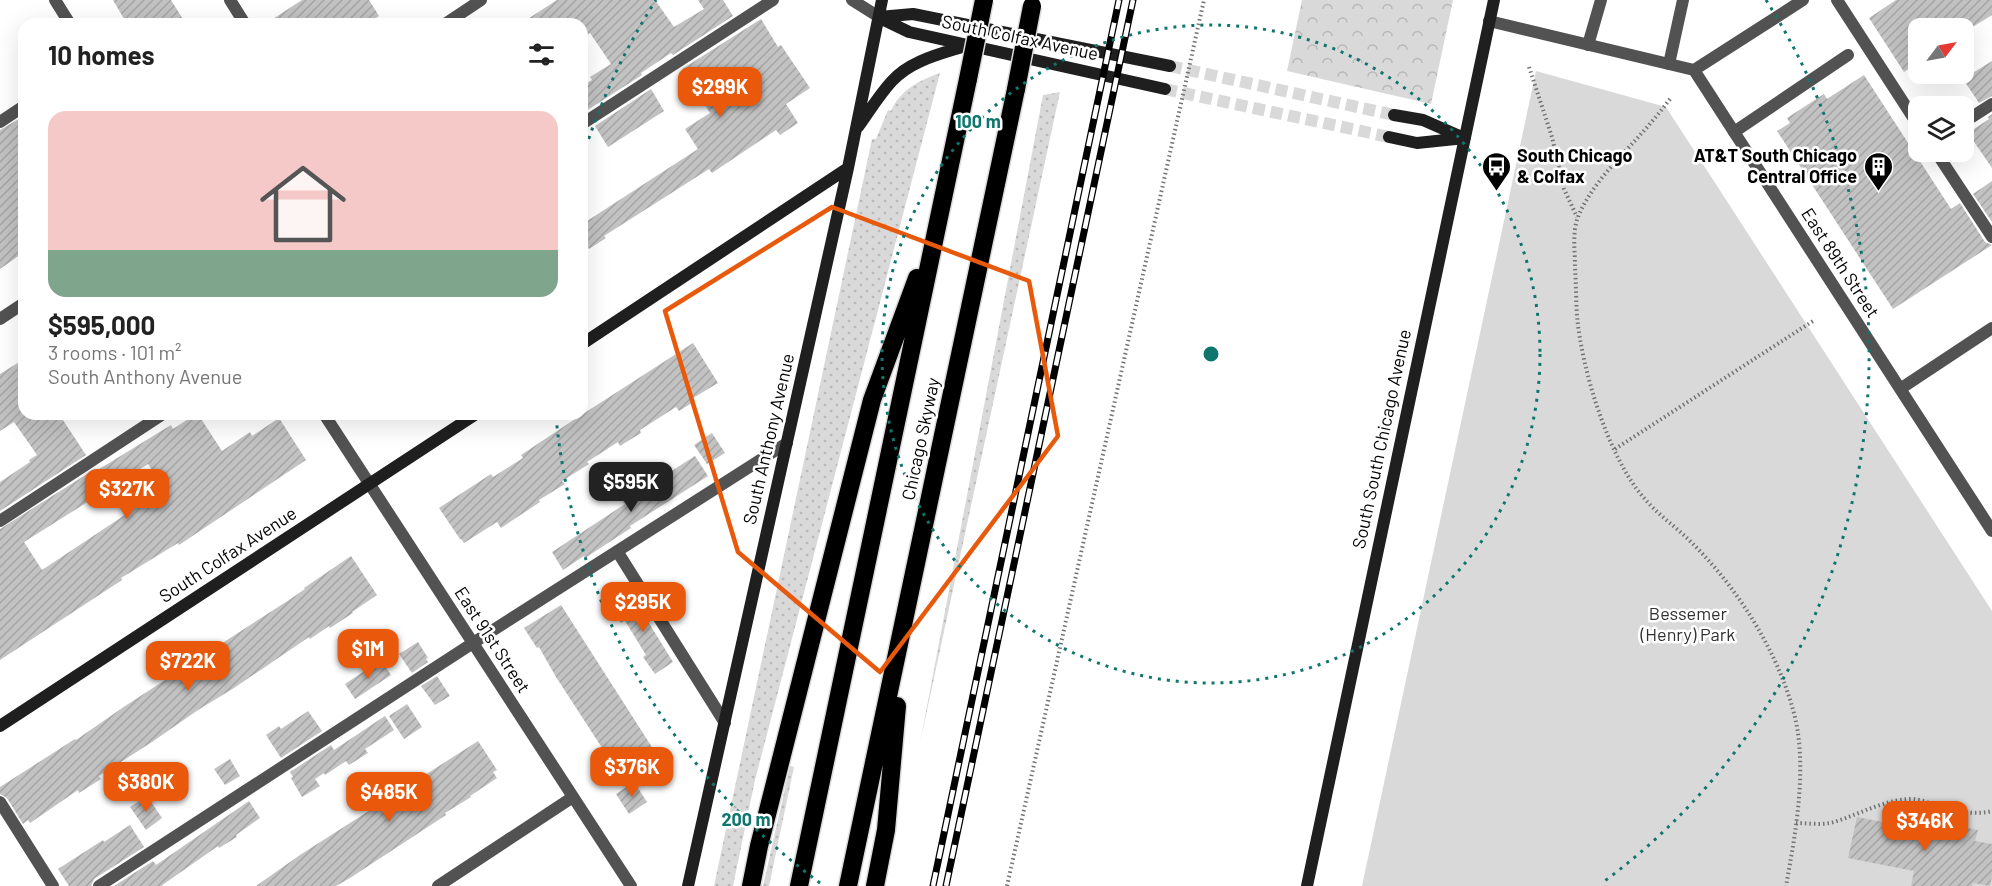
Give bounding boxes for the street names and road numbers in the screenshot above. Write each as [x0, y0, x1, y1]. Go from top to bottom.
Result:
street label: South Colfax Avenue [940, 10, 1100, 64]
street label: East 89th Street [1797, 203, 1885, 322]
street label: South South Chicago Avenue [1347, 327, 1415, 550]
street label: South Anthony Avenue [738, 351, 798, 527]
street label: Chicago Skyway [896, 375, 944, 502]
street label: South Colfax Avenue [155, 502, 300, 607]
street label: East 91st Street [450, 582, 535, 697]

